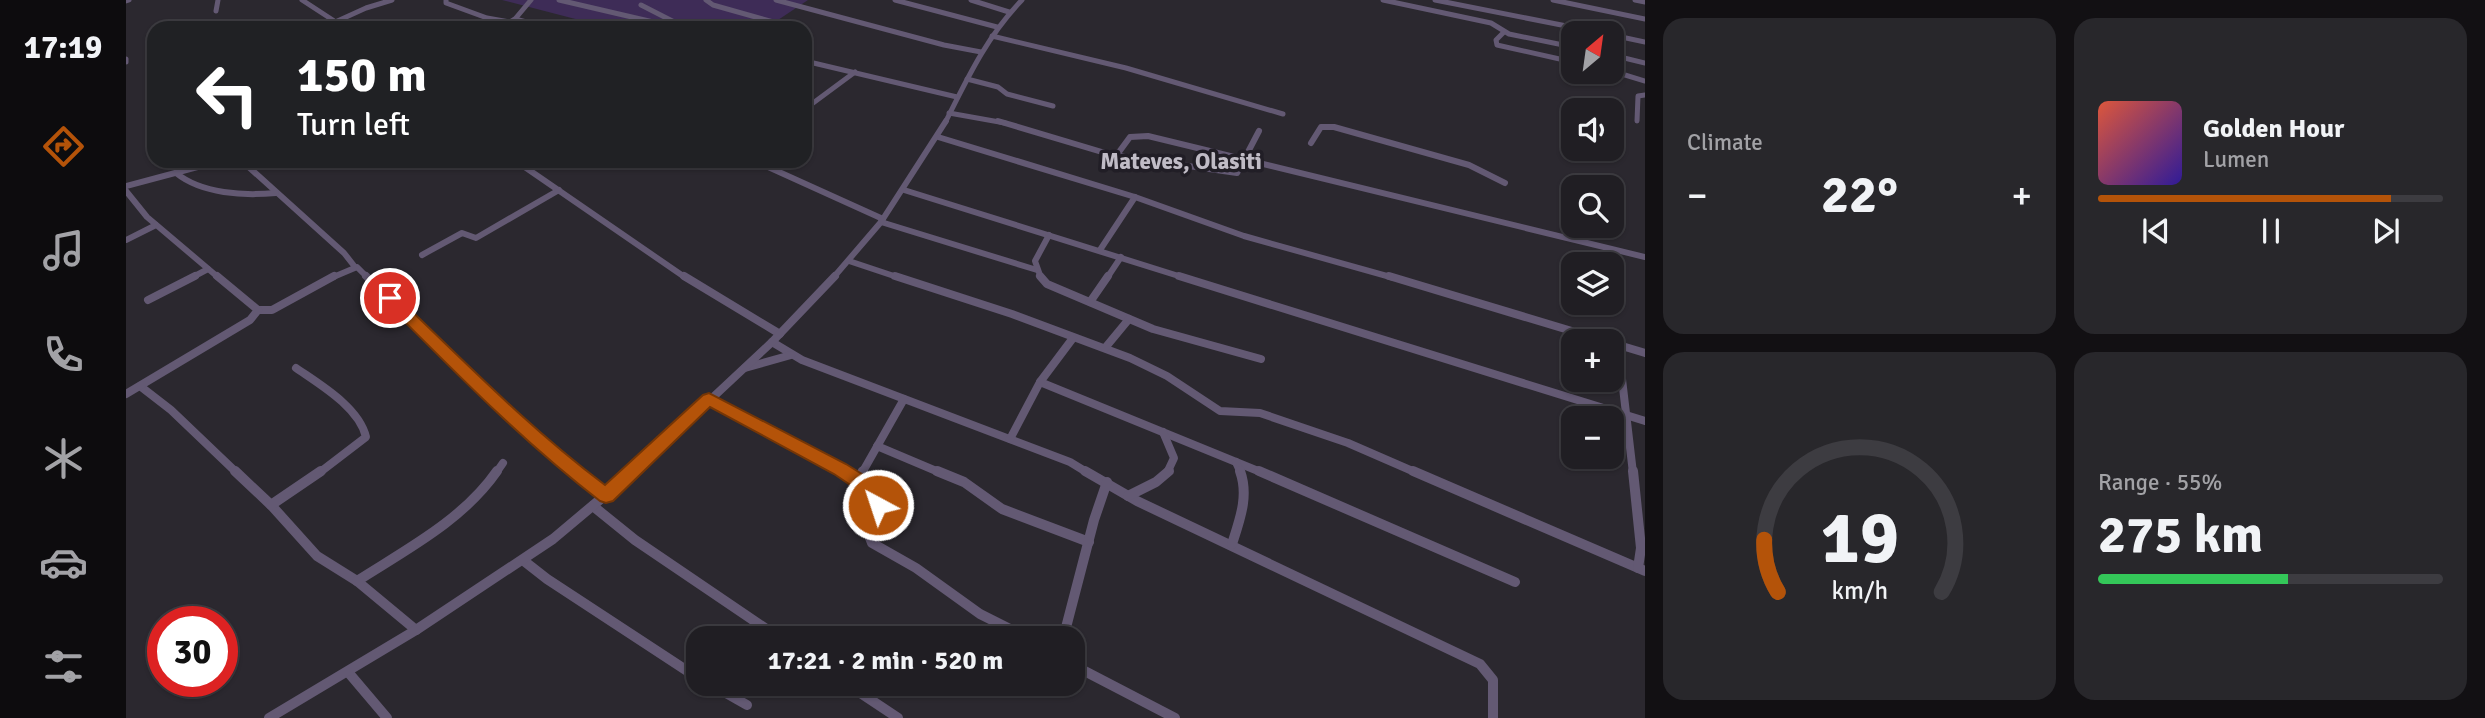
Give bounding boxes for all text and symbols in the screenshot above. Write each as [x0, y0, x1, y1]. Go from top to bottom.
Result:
north arrow [1561, 21, 1624, 84]
map controls [1561, 21, 1624, 469]
text: 17:19 [24, 28, 102, 67]
text: 150 m [297, 45, 427, 105]
icon: left [182, 49, 273, 140]
button: sound [1561, 98, 1624, 161]
text: Turn left [297, 105, 410, 144]
text: Golden Hour [2203, 113, 2344, 145]
icon: directions [39, 122, 88, 171]
text: Climate [1687, 128, 1763, 157]
text: Lumen [2203, 145, 2269, 174]
district label: Mateves, Olasiti [1100, 147, 1262, 176]
text: 22° [1821, 163, 1898, 227]
text: − [1687, 172, 1708, 219]
text: + [2011, 172, 2032, 219]
button: search [1561, 175, 1624, 238]
icon: previous [2137, 212, 2175, 250]
icon: pause [2252, 212, 2290, 250]
icon: next [2367, 212, 2405, 250]
icon: music [39, 226, 88, 275]
button: layers [1561, 252, 1624, 315]
pin [360, 268, 420, 328]
icon: arrive [371, 279, 409, 317]
button: + [1561, 329, 1624, 392]
icon: phone [39, 330, 88, 379]
button: − [1561, 406, 1624, 469]
icon: climate [39, 434, 88, 483]
position arrow [841, 468, 915, 542]
text: Range · 55% [2098, 468, 2222, 497]
text: 19 [1820, 494, 1899, 583]
text: 275 km [2098, 503, 2263, 567]
icon: car [39, 538, 88, 587]
text: km/h [1831, 575, 1888, 606]
speed limit sign: 30 [147, 606, 238, 697]
icon: filters [39, 642, 88, 691]
text: 17:21 · 2 min · 520 m [768, 645, 1003, 677]

